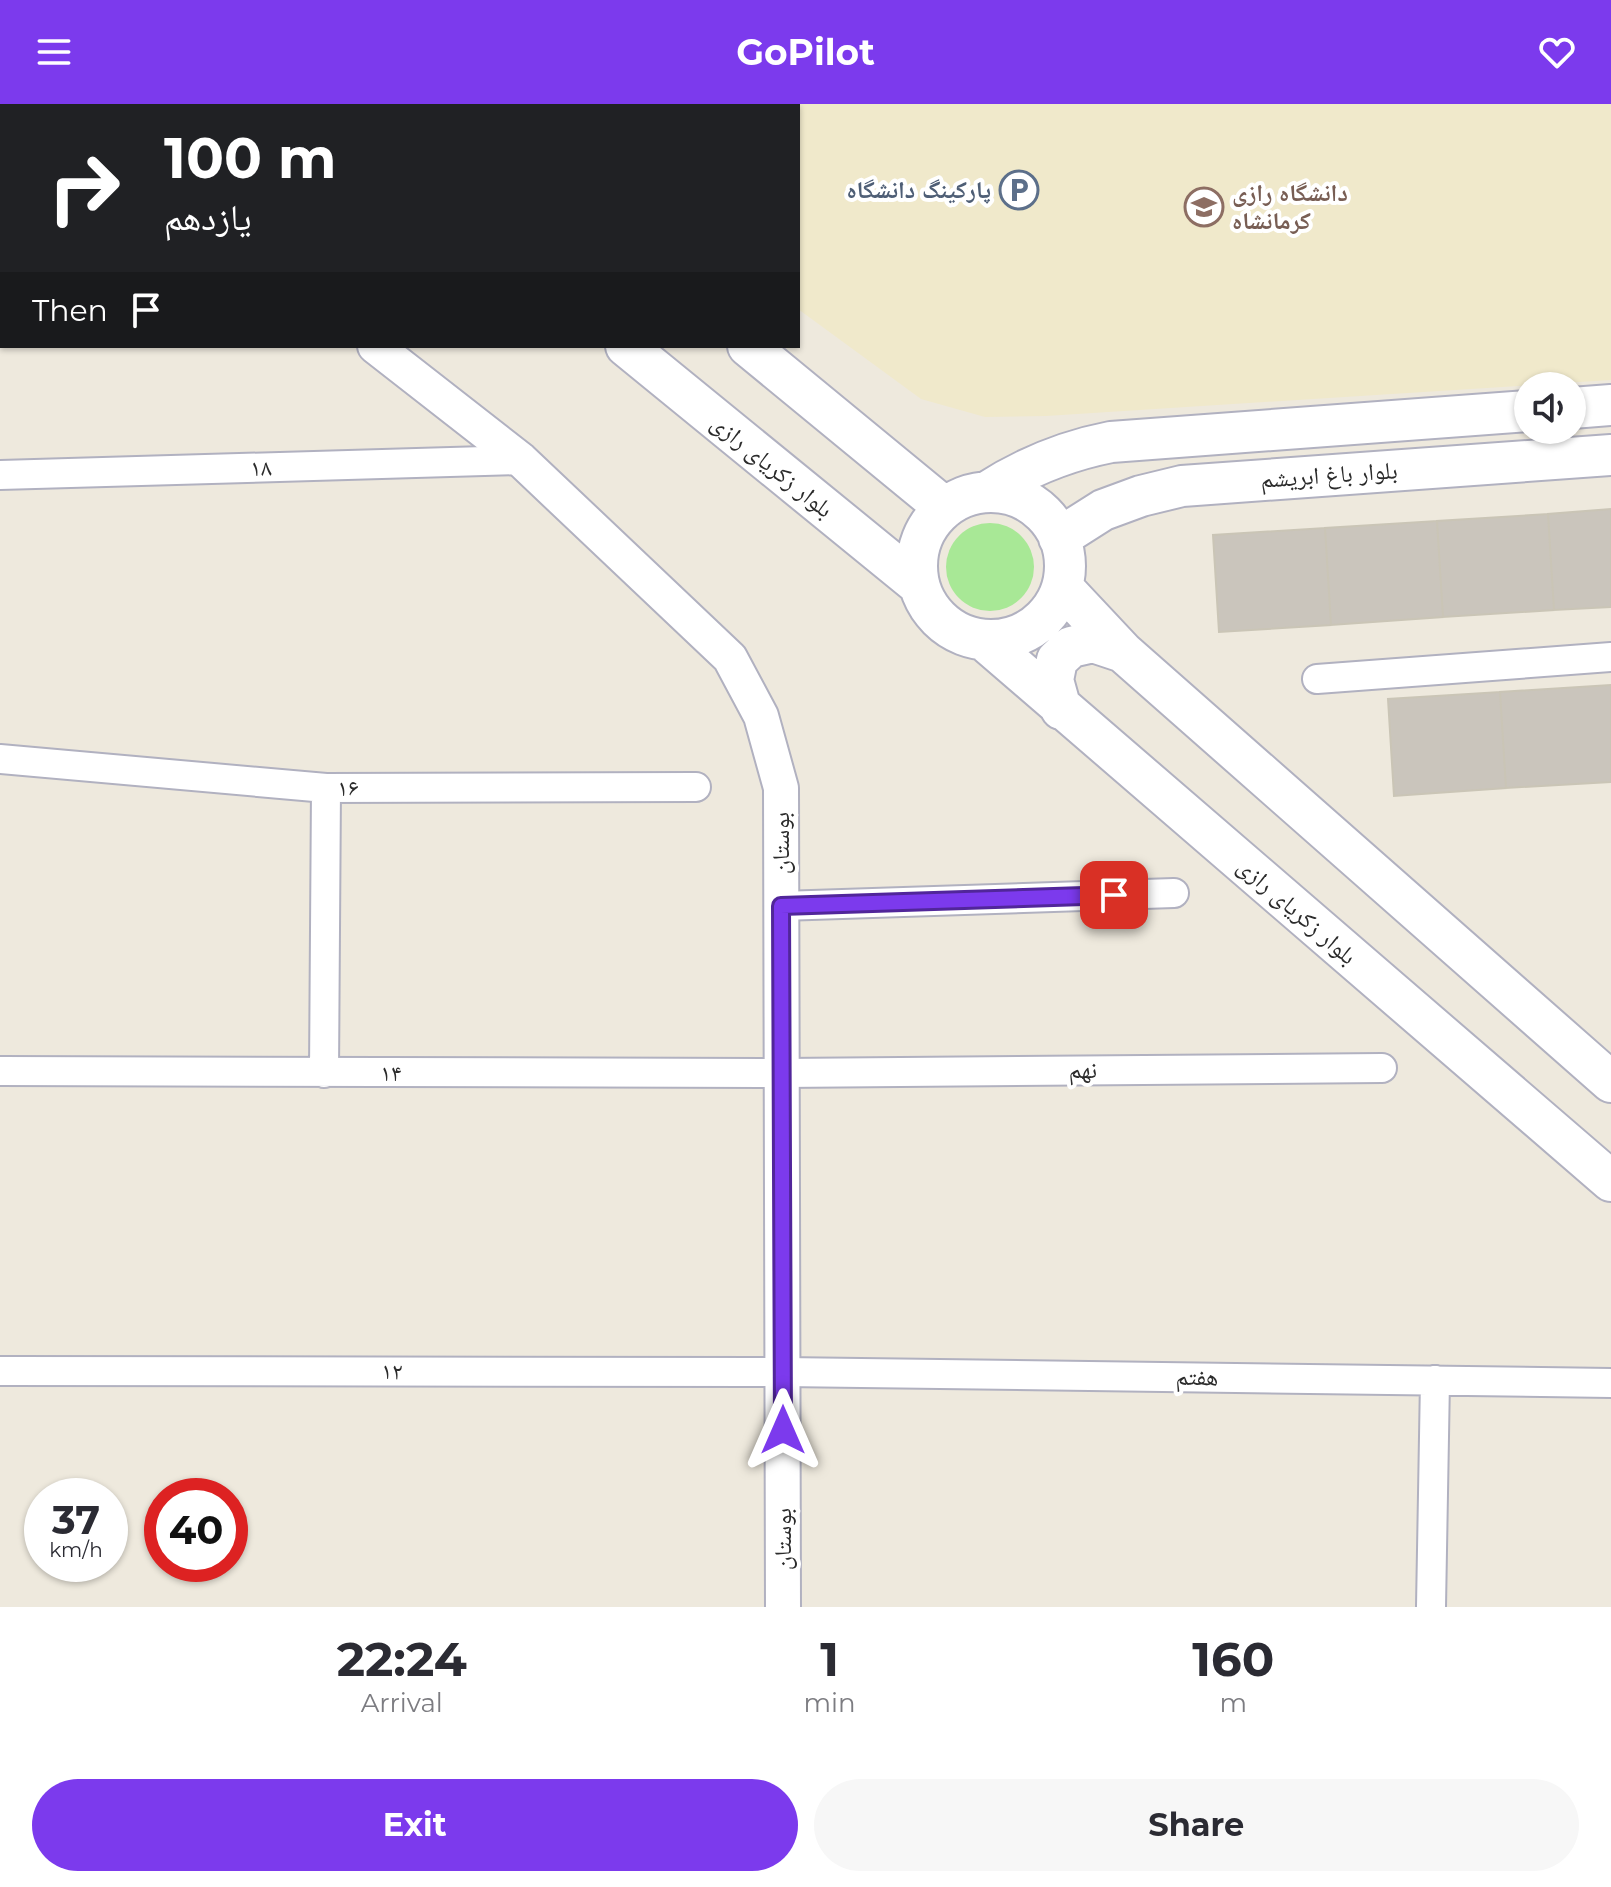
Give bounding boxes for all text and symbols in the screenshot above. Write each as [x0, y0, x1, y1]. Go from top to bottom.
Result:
icon: menu [32, 30, 76, 74]
text: GoPilot [736, 30, 875, 74]
icon: heart [1535, 30, 1579, 74]
text: 100 m [164, 124, 337, 192]
icon: right [32, 136, 136, 240]
parking icon: پارکینگ دانشگاه [998, 169, 1040, 211]
place label: پارکینگ دانشگاه [846, 175, 991, 204]
place label: دانشگاه رازی کرمانشاه [1232, 178, 1348, 235]
school or university icon: دانشگاه رازی کرمانشاه [1183, 186, 1225, 228]
text: یازدهم [164, 195, 252, 239]
icon: arrive [124, 288, 168, 332]
text: Then [32, 292, 108, 329]
map controls [1514, 372, 1586, 444]
button: sound [1514, 372, 1586, 444]
street label: بلوار زکریای رازی [706, 408, 839, 524]
street label: ۱۸ [250, 453, 272, 482]
street label: بلوار باغ ابریشم [1259, 455, 1399, 496]
street label: ۱۶ [337, 773, 359, 802]
street label: بوستان [766, 812, 795, 874]
street label: بلوار زکریای رازی [1232, 851, 1363, 970]
pin [1080, 861, 1148, 929]
icon: arrive [1092, 873, 1136, 917]
street label: نهم [1069, 1055, 1097, 1086]
street label: ۱۴ [380, 1058, 402, 1087]
street label: ۱۲ [381, 1356, 403, 1385]
street label: هفتم [1175, 1362, 1219, 1393]
position arrow [741, 1388, 825, 1472]
speed limit sign: 40 [144, 1478, 248, 1582]
text: 37 [52, 1495, 100, 1544]
street label: بوستان [768, 1508, 797, 1570]
text: km/h [49, 1538, 103, 1562]
text: 22:24 [337, 1630, 467, 1688]
text: 1 [820, 1630, 839, 1688]
text: 160 [1192, 1630, 1274, 1688]
text: Arrival [361, 1687, 443, 1719]
text: min [803, 1687, 856, 1719]
text: m [1219, 1687, 1247, 1719]
button: Exit [32, 1779, 798, 1871]
button: Share [814, 1779, 1579, 1871]

